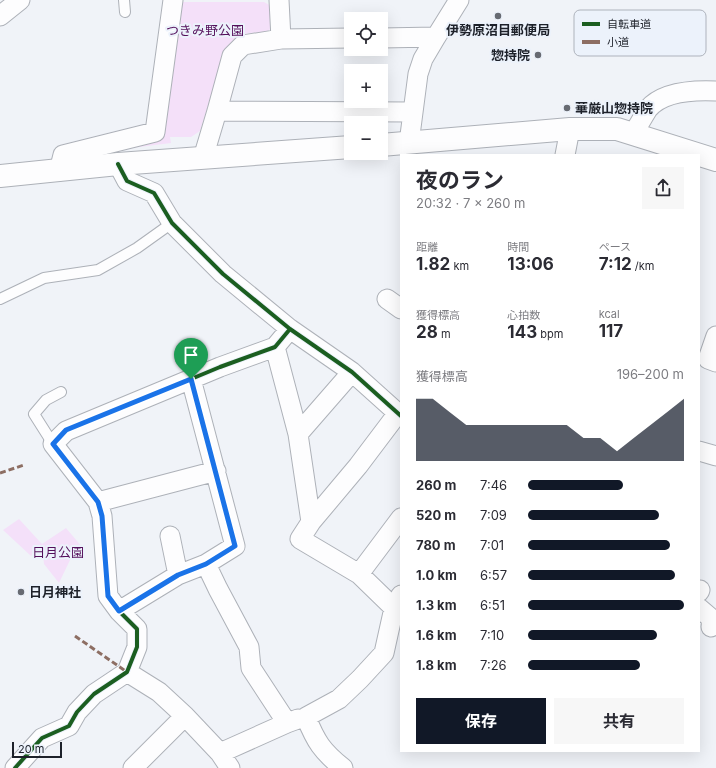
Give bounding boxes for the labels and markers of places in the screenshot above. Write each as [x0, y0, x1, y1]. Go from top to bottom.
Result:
marker: 伊勢原沼目郵便局 [493, 11, 503, 21]
place label: 伊勢原沼目郵便局 [446, 22, 550, 38]
place label: 惣持院 [491, 47, 530, 63]
marker: 惣持院 [533, 50, 543, 60]
place label: 華厳山惣持院 [575, 100, 653, 116]
marker: 華厳山惣持院 [562, 103, 572, 113]
pin [174, 338, 208, 379]
place label: 日月神社 [29, 584, 81, 600]
marker: 日月神社 [16, 587, 26, 597]

